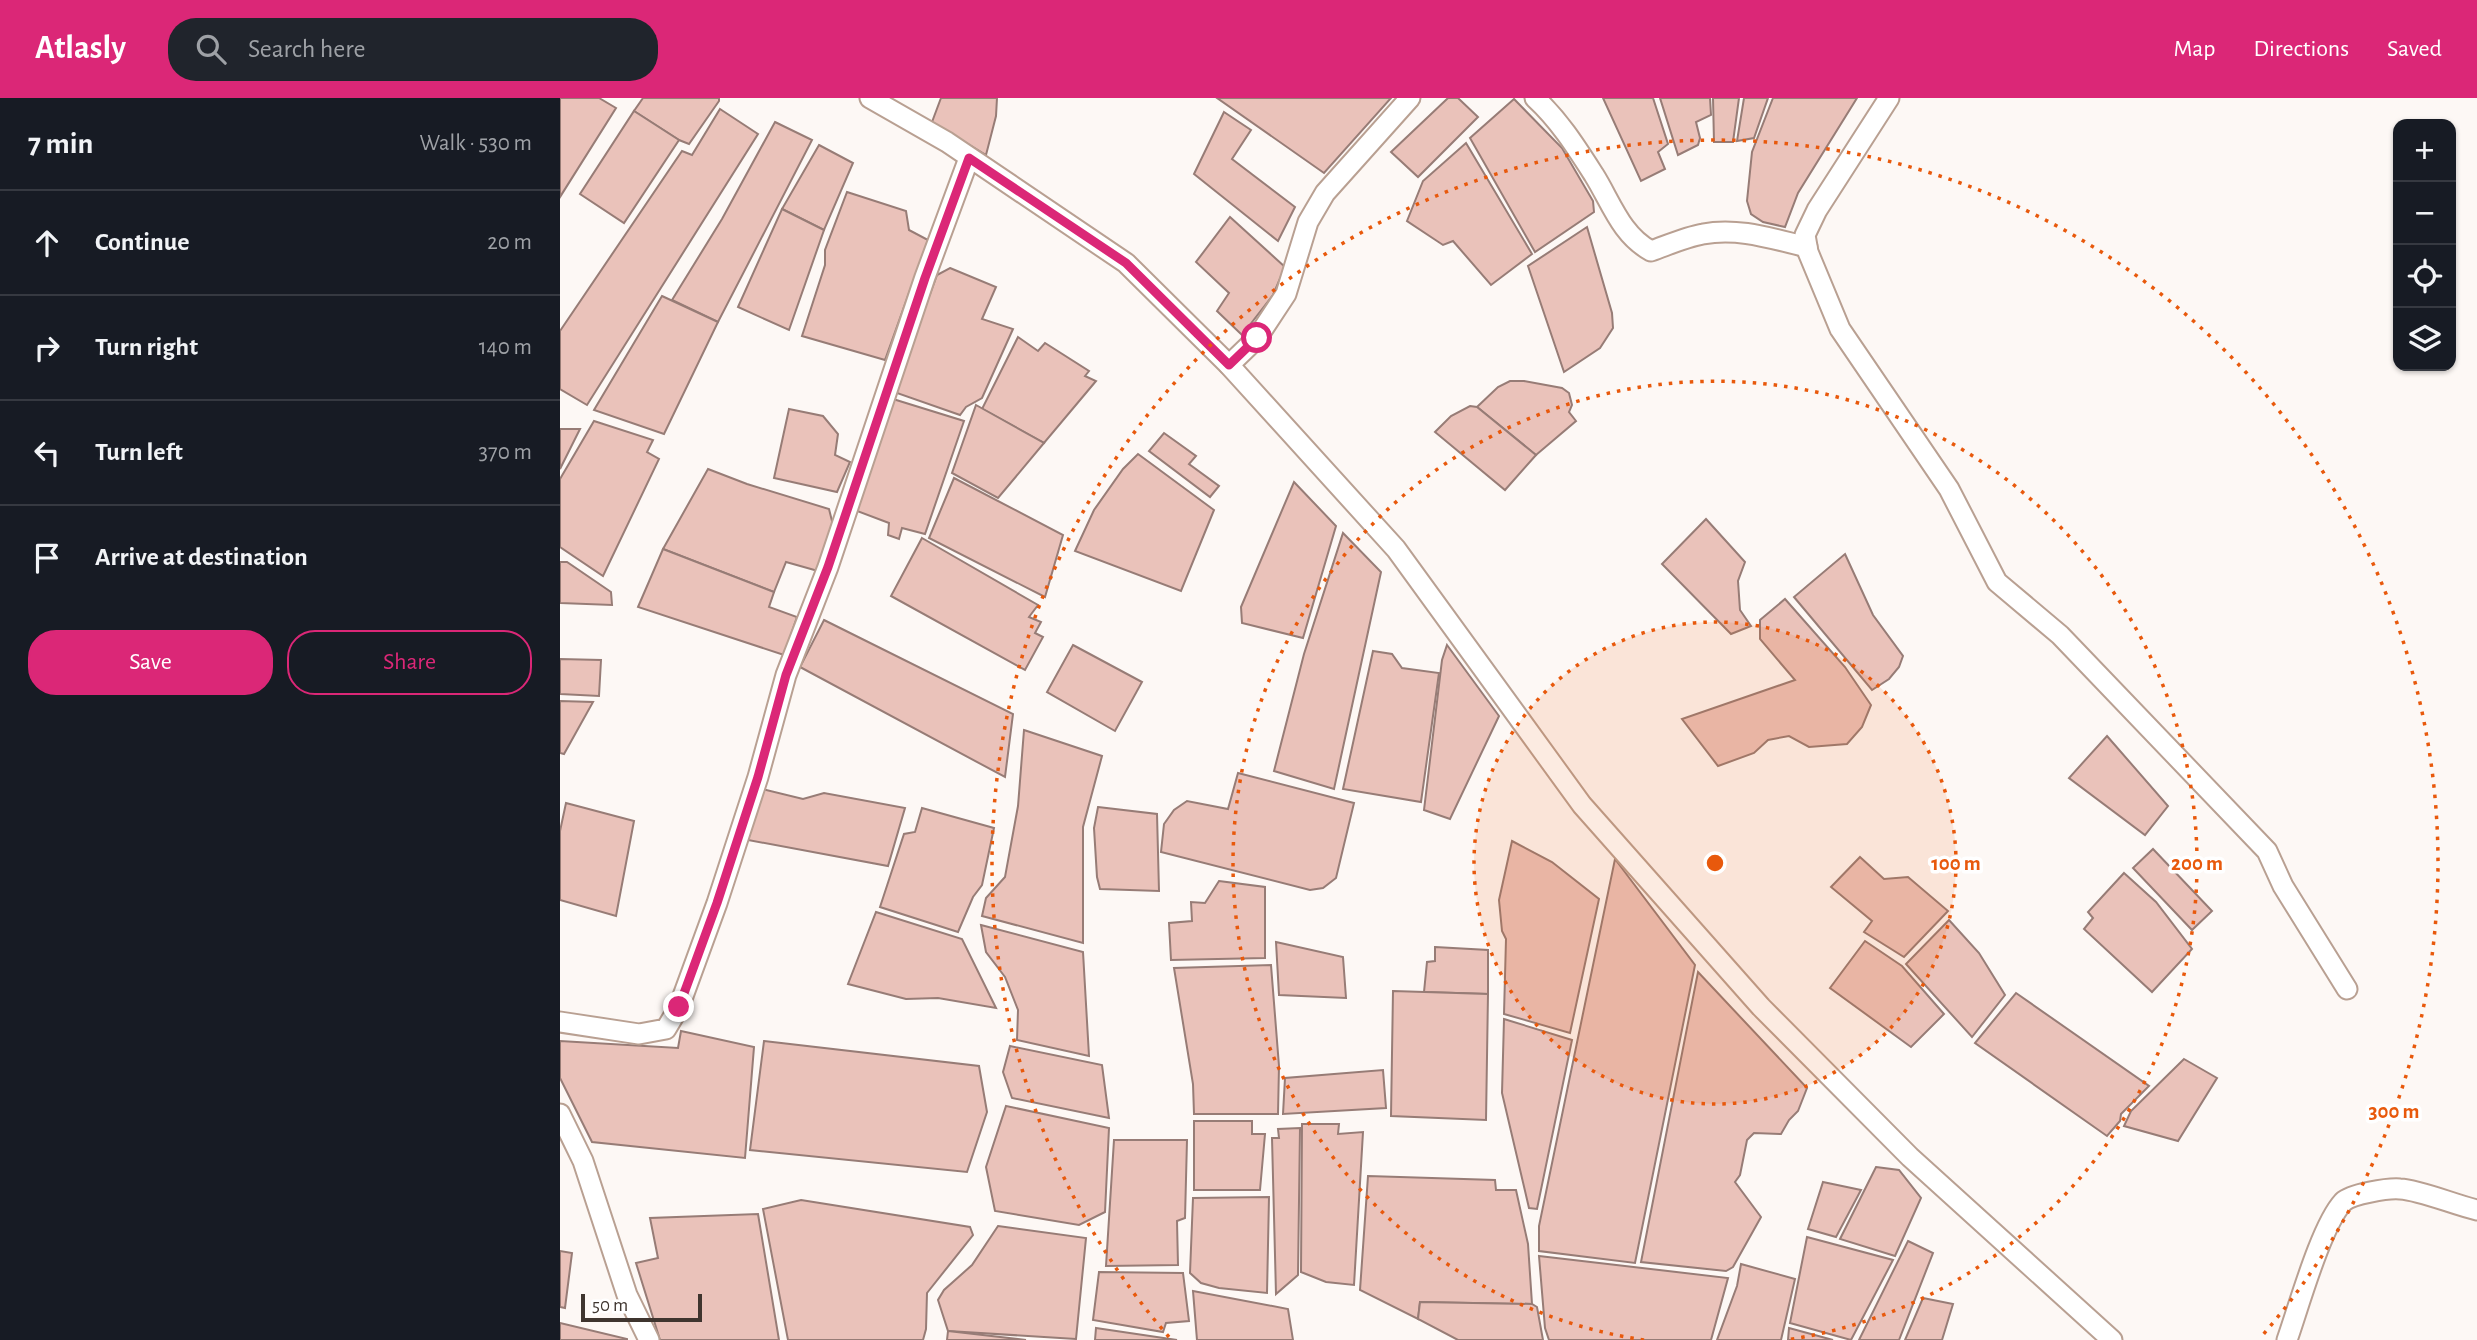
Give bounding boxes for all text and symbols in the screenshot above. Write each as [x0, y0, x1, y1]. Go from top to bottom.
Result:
search box [168, 18, 658, 81]
icon: search [192, 30, 230, 68]
text: Atlasly [35, 32, 126, 65]
text: Search here [248, 36, 366, 62]
text: Map [2173, 37, 2215, 61]
text: Directions [2253, 37, 2349, 61]
text: Saved [2387, 37, 2442, 61]
map controls [2393, 119, 2456, 371]
button: + [2393, 119, 2456, 182]
text: 7 min [28, 129, 93, 159]
text: Walk · 530 m [420, 132, 532, 155]
button: − [2393, 182, 2456, 245]
icon: ahead [28, 224, 66, 262]
text: Continue [95, 229, 190, 255]
text: 20 m [487, 231, 532, 254]
button: locate [2393, 245, 2456, 308]
button: layers [2393, 308, 2456, 371]
route start [1241, 322, 1272, 353]
icon: right [28, 329, 66, 367]
text: Turn right [95, 334, 198, 360]
text: 140 m [479, 336, 532, 359]
icon: left [28, 434, 66, 472]
text: Turn left [95, 439, 183, 465]
text: 370 m [479, 441, 532, 464]
icon: arrive [28, 539, 66, 577]
text: Arrive at destination [95, 544, 308, 570]
button: Save [28, 630, 273, 695]
button: Share [287, 630, 532, 695]
centre of rings [1703, 851, 1727, 875]
text: 100 m [1931, 853, 1981, 874]
text: 200 m [2171, 853, 2223, 874]
route end [663, 991, 694, 1022]
text: 300 m [2368, 1101, 2420, 1122]
scale bar [581, 1291, 702, 1323]
text: 50 m [592, 1296, 628, 1315]

